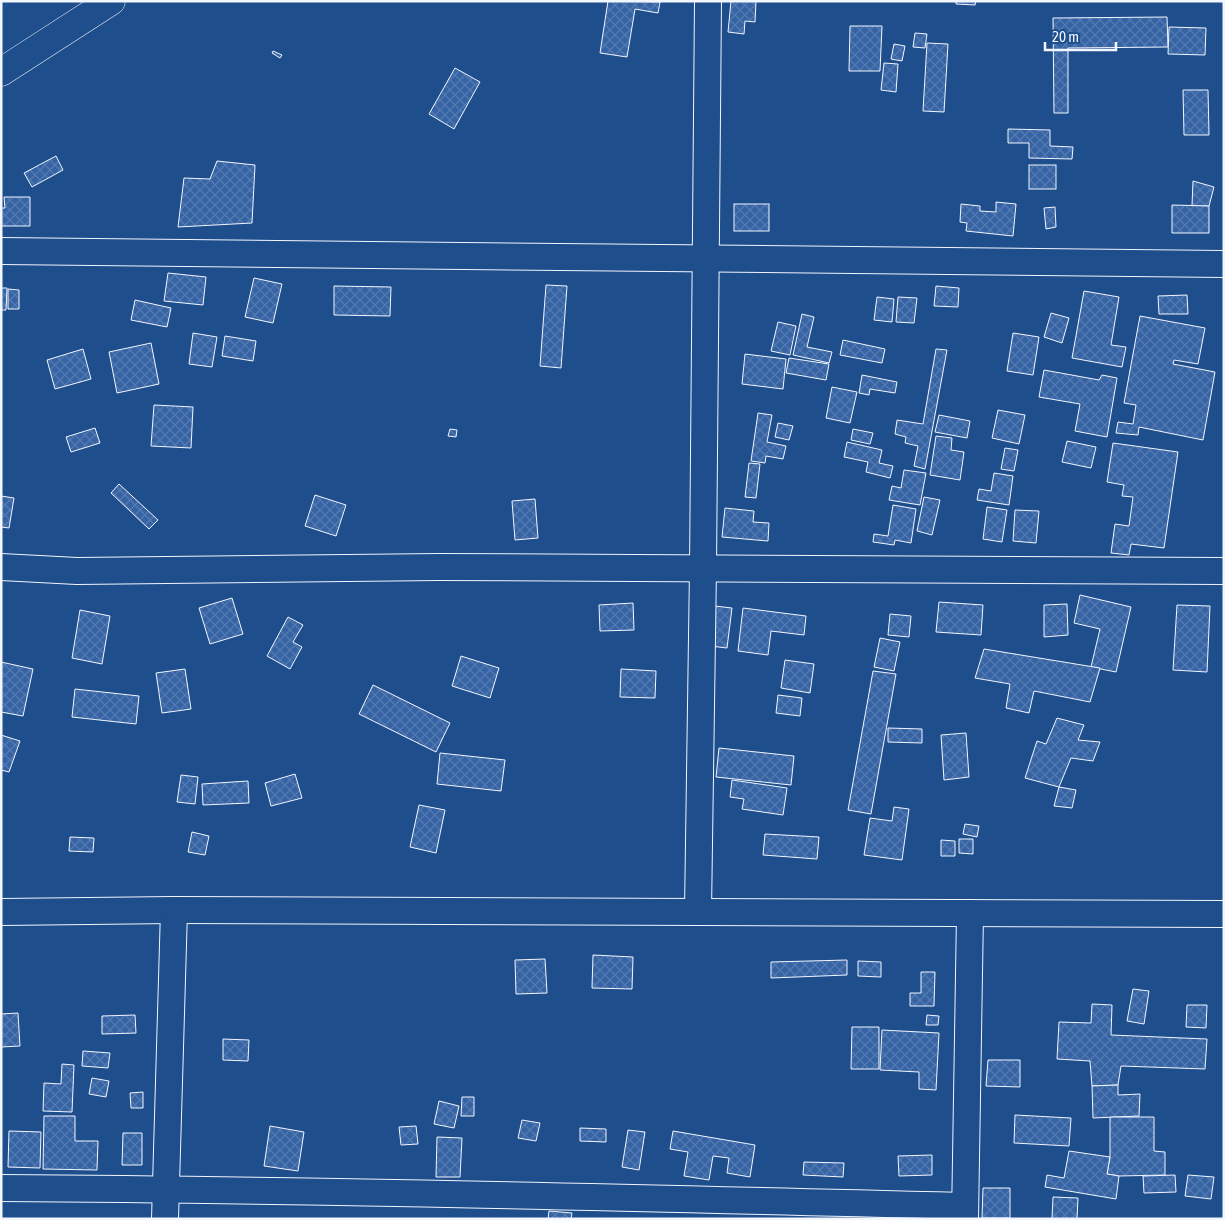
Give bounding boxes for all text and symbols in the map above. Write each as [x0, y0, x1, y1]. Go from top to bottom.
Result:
scale bar [1045, 20, 1116, 52]
text: 20 m [1052, 28, 1079, 45]

